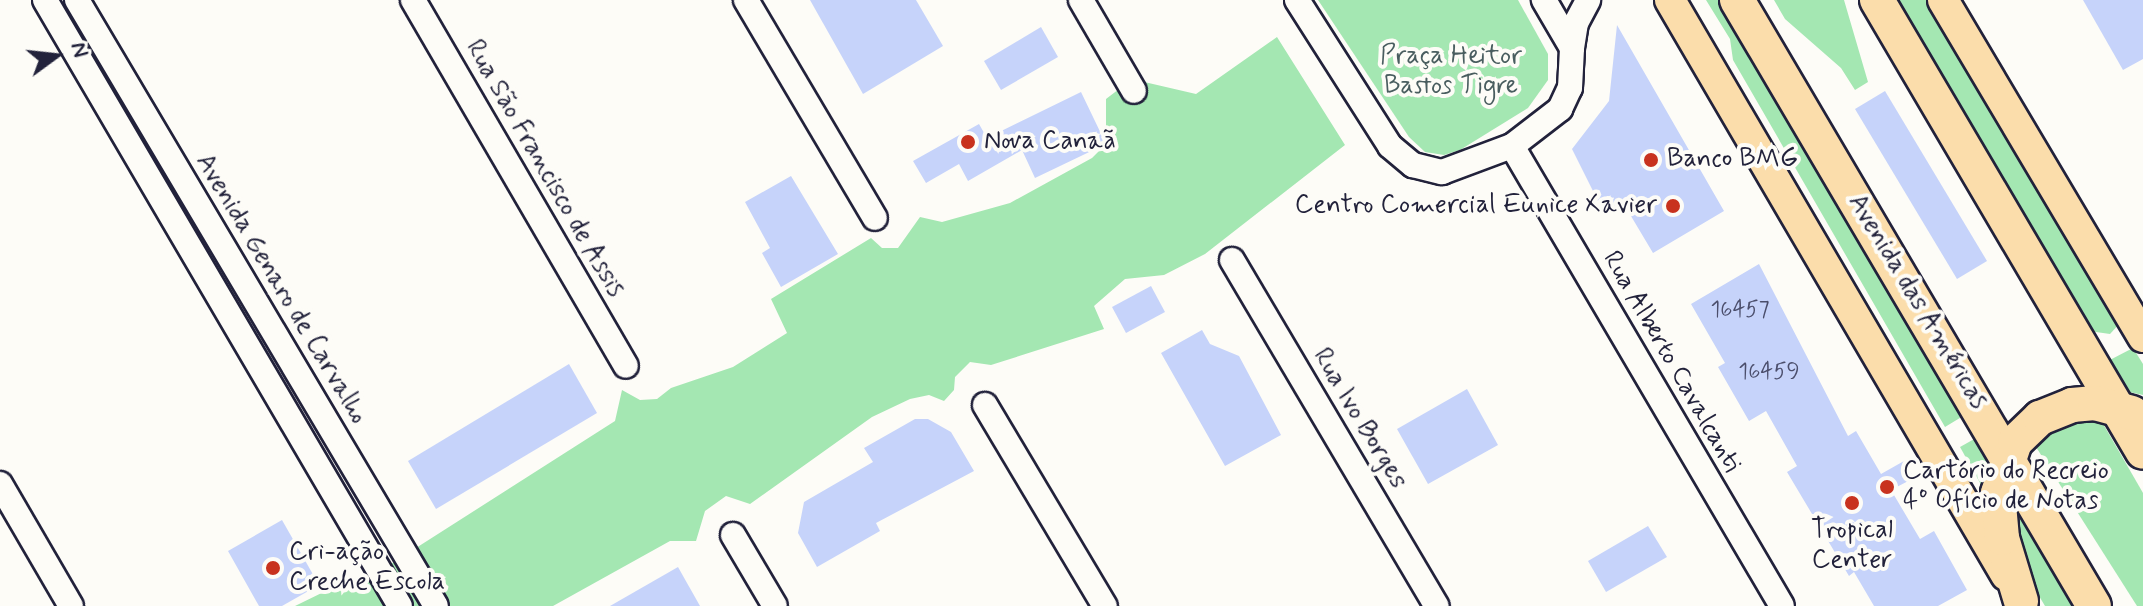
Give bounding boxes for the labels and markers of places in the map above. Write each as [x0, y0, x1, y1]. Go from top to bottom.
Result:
place label: Nova Canaã [984, 126, 1114, 158]
marker: Nova Canaã [959, 133, 977, 151]
place label: Banco BMG [1667, 144, 1798, 176]
marker: Banco BMG [1642, 151, 1660, 169]
place label: Centro Comercial Eunice Xavier [1301, 190, 1657, 222]
marker: Centro Comercial Eunice Xavier [1664, 197, 1682, 215]
place label: Cartório do Recreio 4º Ofício de Notas [1903, 456, 2113, 518]
marker: Cartório do Recreio 4º Ofício de Notas [1878, 478, 1896, 496]
marker: Tropical Center [1843, 494, 1861, 512]
place label: Tropical Center [1811, 515, 1893, 576]
place label: Cri-ação Creche Escola [289, 537, 445, 598]
marker: Cri-ação Creche Escola [264, 559, 282, 577]

